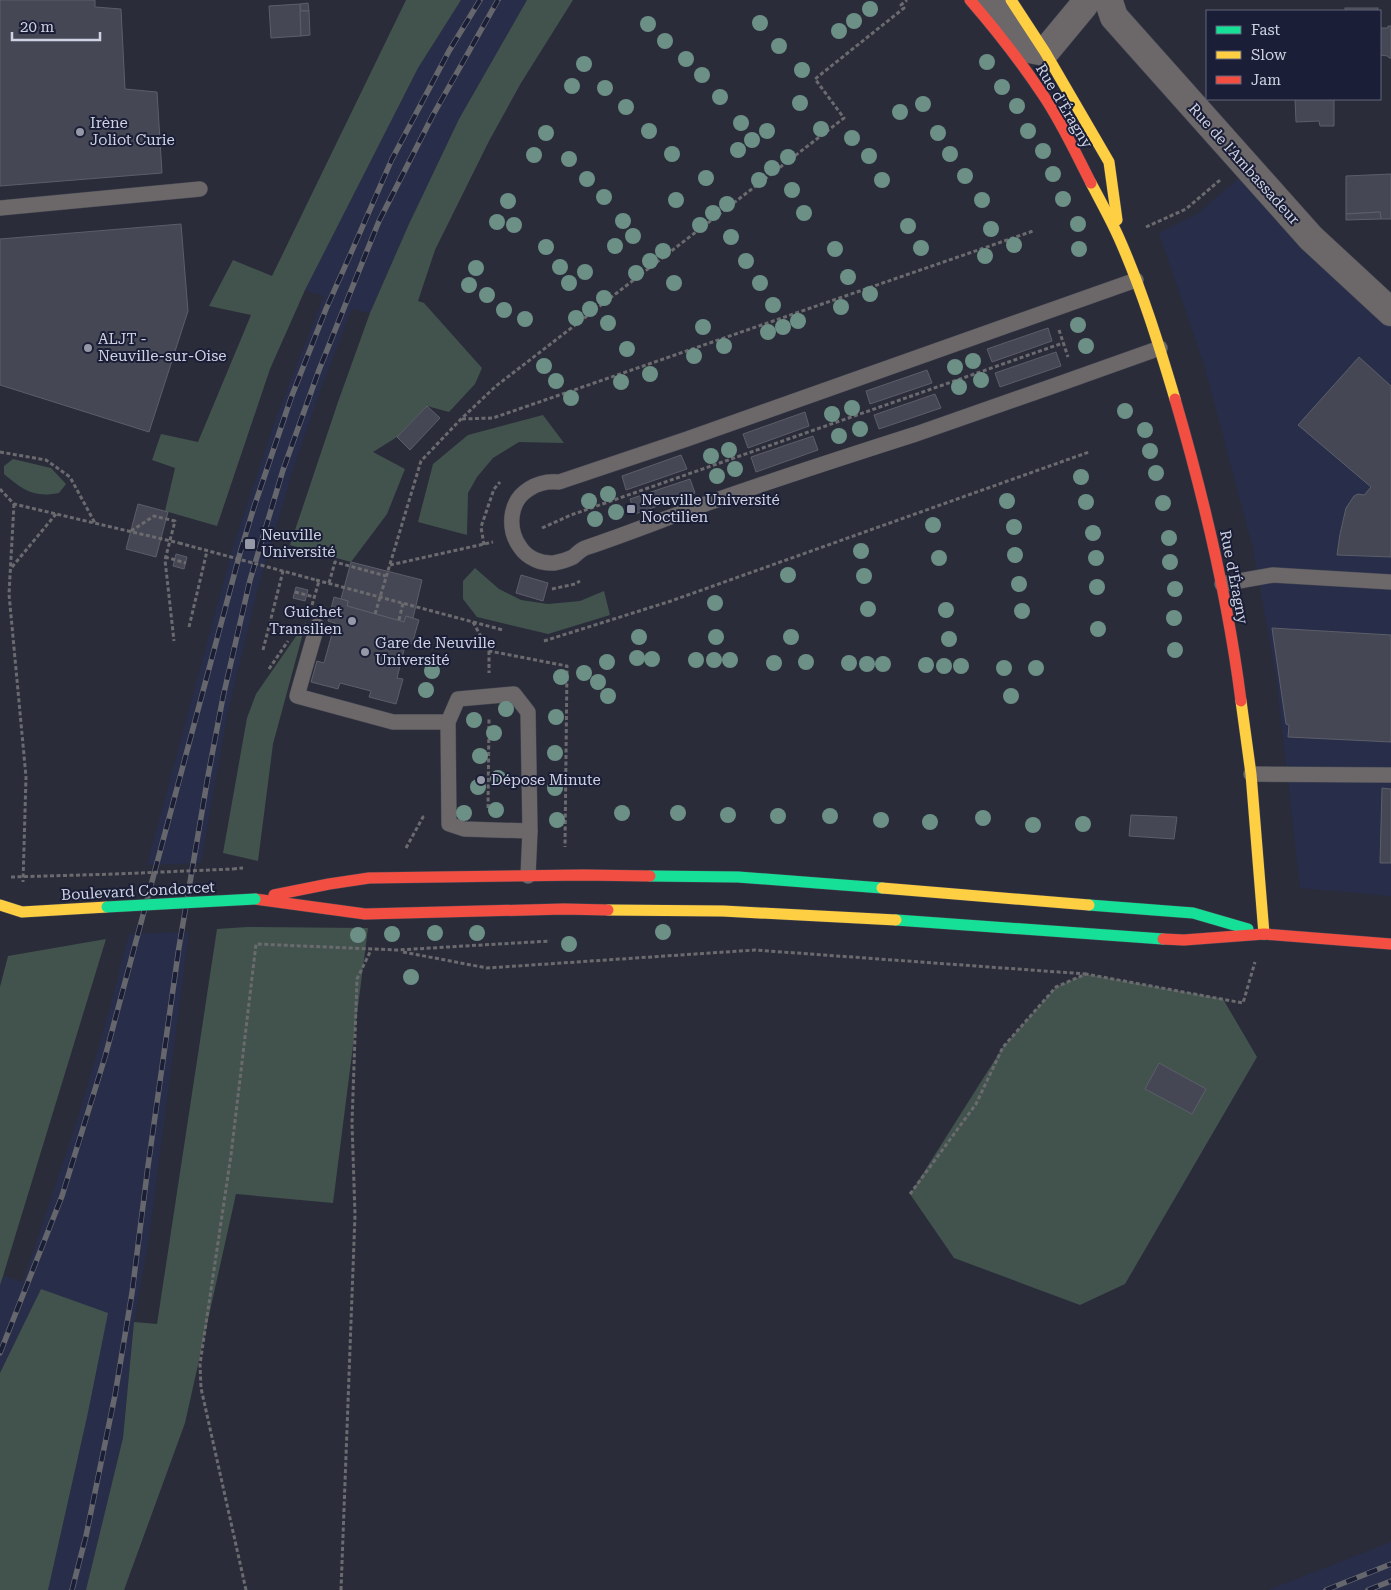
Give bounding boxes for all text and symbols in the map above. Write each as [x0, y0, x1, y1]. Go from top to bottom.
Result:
scale bar [12, 10, 100, 42]
legend [1206, 10, 1381, 100]
text: 20 m [20, 18, 55, 36]
text: Fast [1251, 21, 1281, 39]
text: Slow [1251, 46, 1287, 64]
street label: Rue d'Éragny [1032, 61, 1096, 152]
text: Jam [1251, 71, 1281, 89]
street label: Rue de l'Ambassadeur [1185, 100, 1303, 228]
place label: Irène Joliot Curie [90, 114, 175, 149]
marker: Irène Joliot Curie [74, 126, 86, 138]
place label: ALJT - Neuville-sur-Oise [98, 330, 226, 365]
marker: ALJT - Neuville-sur-Oise [82, 342, 94, 354]
place label: Neuville Université Noctilien [641, 491, 780, 526]
marker: Neuville Université Noctilien [625, 503, 637, 515]
place label: Neuville Université [261, 526, 336, 561]
street label: Rue d'Éragny [1216, 529, 1252, 626]
marker: Neuville Université [243, 537, 257, 551]
place label: Guichet Transilien [269, 603, 342, 638]
marker: Guichet Transilien [346, 615, 358, 627]
place label: Gare de Neuville Université [375, 634, 495, 669]
marker: Gare de Neuville Université [359, 646, 371, 658]
place label: Dépose Minute [491, 771, 601, 789]
marker: Dépose Minute [475, 774, 487, 786]
street label: Boulevard Condorcet [61, 878, 216, 904]

